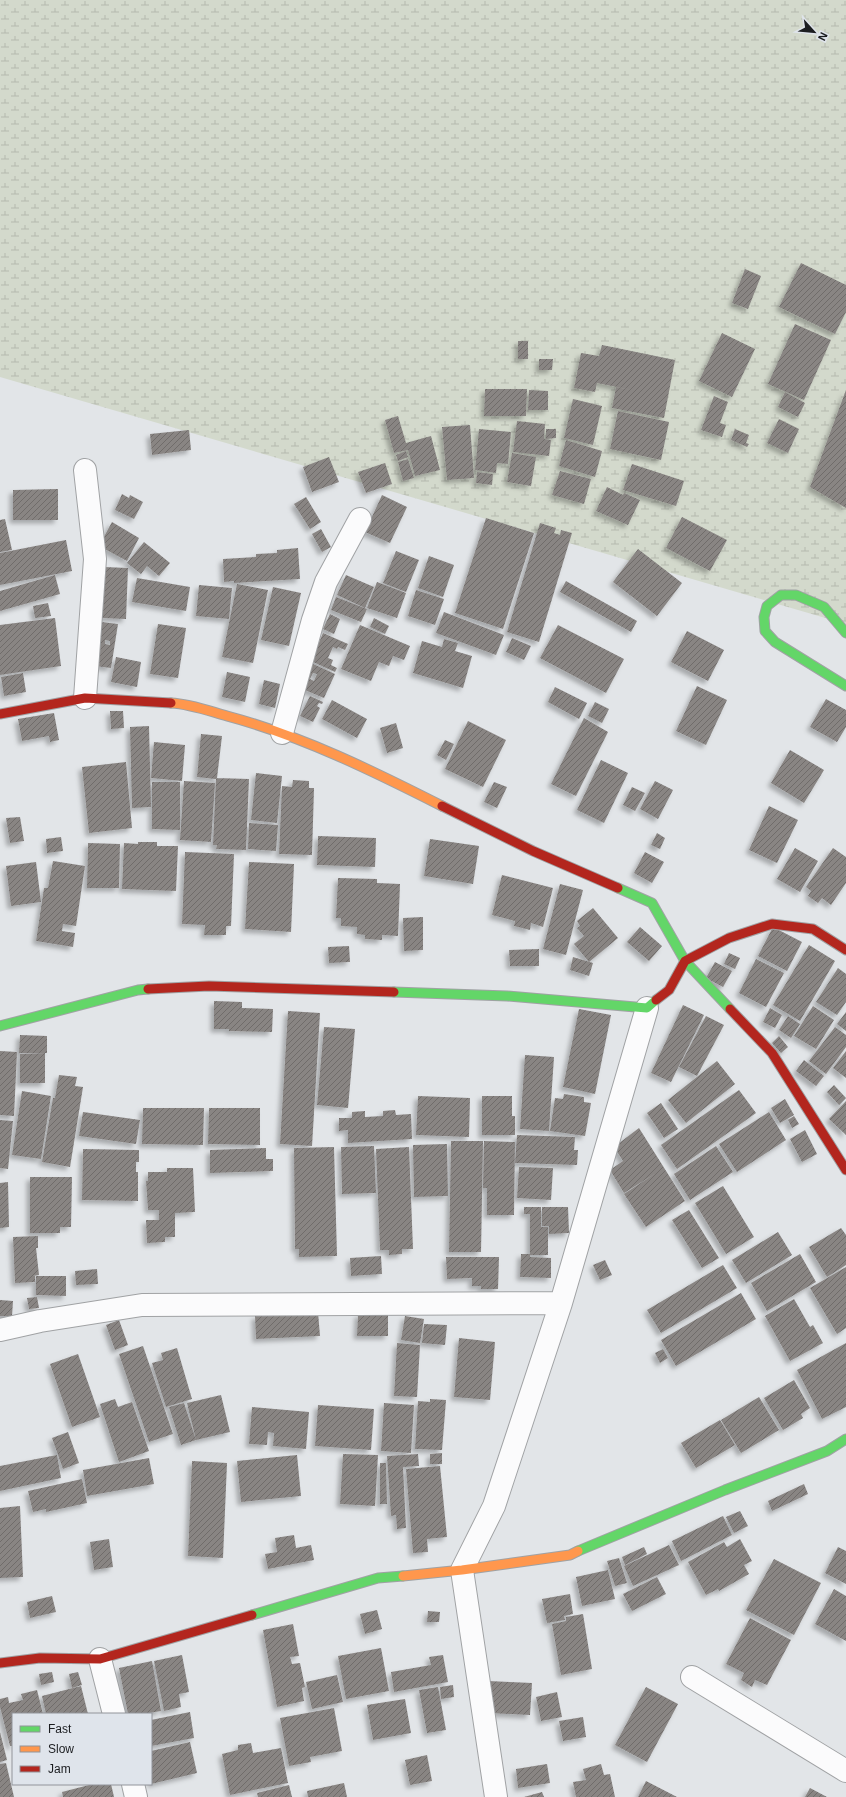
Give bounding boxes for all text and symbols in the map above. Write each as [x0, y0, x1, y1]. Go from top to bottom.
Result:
north arrow [794, 12, 834, 52]
text: N [816, 30, 830, 43]
legend [12, 1713, 152, 1785]
text: Fast [48, 1722, 72, 1736]
text: Slow [48, 1742, 74, 1756]
text: Jam [48, 1762, 71, 1776]

